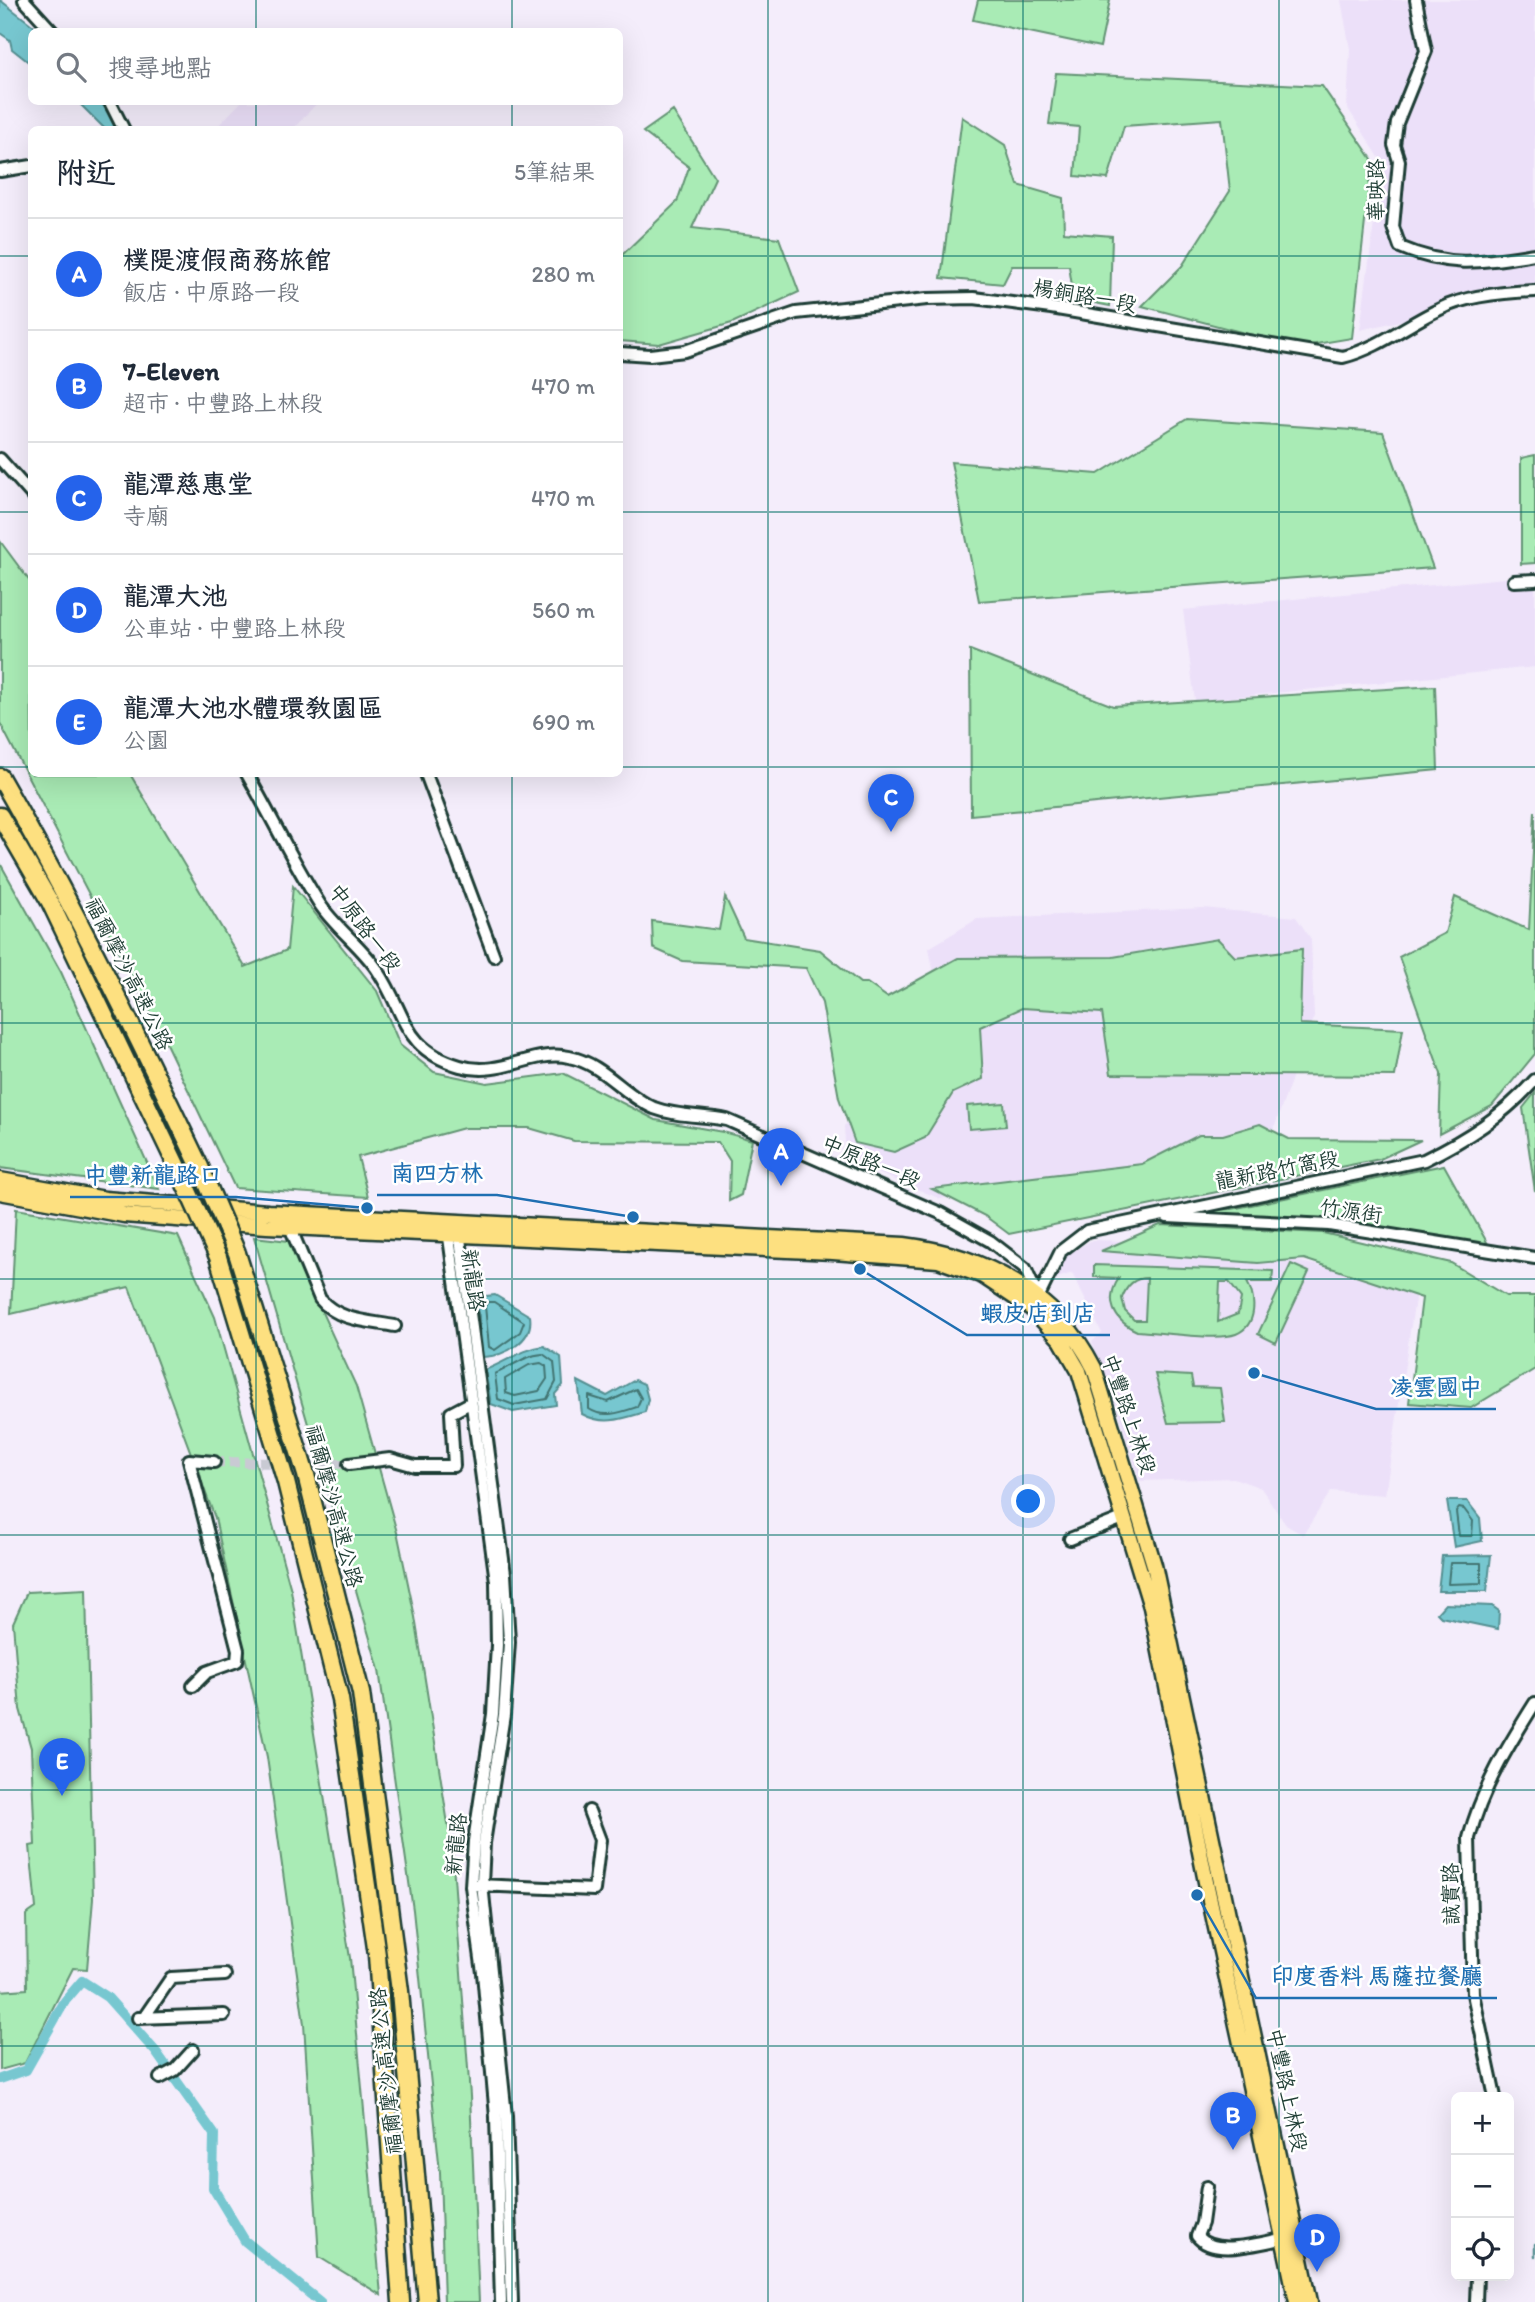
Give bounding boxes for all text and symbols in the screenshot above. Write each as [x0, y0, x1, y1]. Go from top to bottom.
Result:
search box [28, 28, 623, 105]
icon: search [52, 48, 90, 86]
text: 搜尋地點 [108, 52, 212, 84]
text: 附近 [56, 154, 116, 191]
text: 5筆結果 [514, 158, 595, 186]
street label: 華映路 [1363, 159, 1388, 222]
text: 樸隄渡假商務旅館 [123, 244, 331, 276]
text: A [72, 260, 86, 288]
text: 280 m [532, 260, 595, 288]
street label: 楊銅路一段 [1031, 274, 1139, 317]
text: 飯店 · 中原路一段 [123, 278, 300, 306]
text: 7-Eleven [123, 355, 220, 387]
text: B [72, 372, 86, 400]
text: 470 m [531, 372, 595, 400]
text: 超市 · 中豐路上林段 [123, 389, 323, 417]
text: 龍潭慈惠堂 [123, 468, 253, 500]
text: C [72, 484, 86, 512]
text: 470 m [531, 484, 595, 512]
text: 寺廟 [123, 502, 169, 530]
text: 龍潭大池 [123, 580, 227, 612]
text: D [71, 596, 87, 624]
text: 560 m [532, 596, 595, 624]
text: 公車站 · 中豐路上林段 [123, 614, 346, 642]
text: 龍潭大池水體環教園區 [123, 692, 383, 724]
text: E [73, 708, 85, 736]
text: 690 m [532, 708, 595, 736]
text: 公園 [123, 726, 169, 754]
pin: C [868, 774, 914, 832]
street label: 中原路一段 [324, 878, 407, 977]
street label: 福爾摩沙高速公路 [80, 893, 179, 1054]
pin: A [758, 1128, 804, 1186]
street label: 中原路一段 [818, 1130, 924, 1194]
street label: 龍新路竹窩段 [1213, 1145, 1341, 1194]
callout: 南四方林 [377, 1151, 497, 1195]
callout: 中豐新龍路口 [70, 1153, 236, 1197]
text: 南四方林 [391, 1159, 483, 1187]
text: 中豐新龍路口 [84, 1161, 222, 1189]
street label: 竹源街 [1318, 1194, 1384, 1227]
street label: 新龍路 [457, 1247, 490, 1313]
callout: 蝦皮店到店 [967, 1291, 1110, 1335]
text: 蝦皮店到店 [981, 1299, 1096, 1327]
street label: 中豐路上林段 [1097, 1350, 1162, 1477]
callout: 凌雲國中 [1376, 1365, 1496, 1409]
text: 凌雲國中 [1390, 1373, 1482, 1401]
street label: 福爾摩沙高速公路 [301, 1421, 368, 1590]
your location [1011, 1484, 1045, 1518]
pin: E [39, 1738, 85, 1796]
street label: 新龍路 [440, 1811, 471, 1877]
street label: 誠實路 [1437, 1862, 1464, 1926]
callout: 印度香料 馬薩拉餐廳 [1256, 1954, 1497, 1998]
text: 印度香料 馬薩拉餐廳 [1271, 1962, 1483, 1990]
street label: 福爾摩沙高速公路 [364, 1986, 407, 2156]
street label: 中豐路上林段 [1262, 2026, 1313, 2154]
pin: B [1210, 2092, 1256, 2150]
map controls [1451, 2092, 1514, 2281]
button: + [1451, 2092, 1514, 2155]
button: − [1451, 2155, 1514, 2218]
pin: D [1294, 2214, 1340, 2272]
button: locate [1451, 2218, 1514, 2281]

